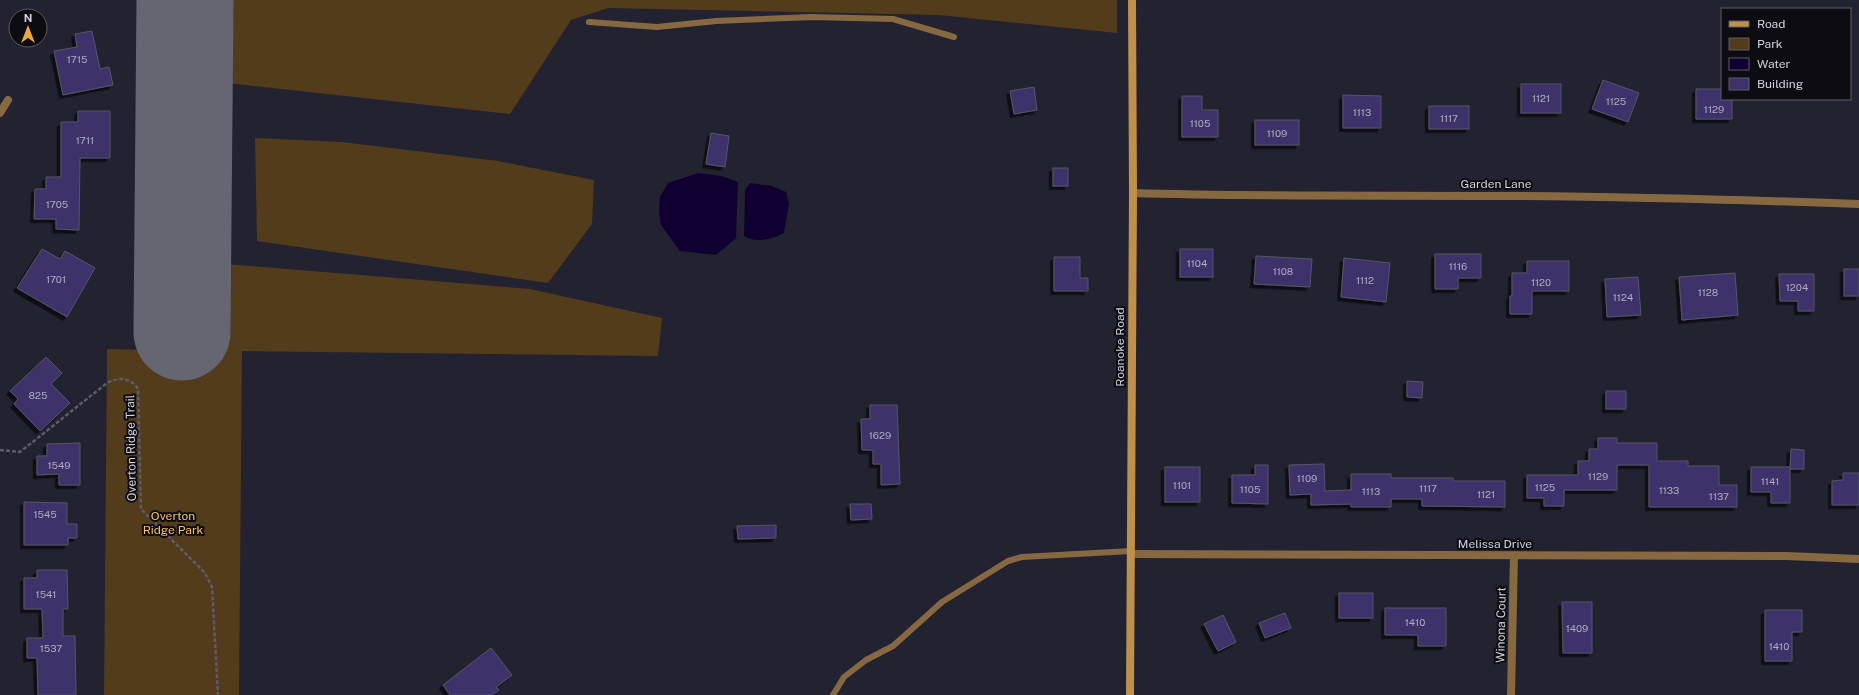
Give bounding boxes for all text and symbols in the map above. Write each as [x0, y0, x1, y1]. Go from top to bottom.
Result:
north arrow [8, 8, 48, 48]
legend [1721, 8, 1851, 100]
text: N [24, 12, 32, 24]
text: Road [1757, 17, 1785, 31]
text: Park [1757, 37, 1783, 51]
house number: 1715 [67, 53, 87, 65]
text: Water [1757, 57, 1791, 71]
text: Building [1757, 77, 1803, 91]
house number: 1121 [1532, 92, 1550, 104]
house number: 1125 [1606, 95, 1626, 107]
house number: 1129 [1704, 103, 1724, 115]
house number: 1113 [1353, 106, 1371, 118]
house number: 1117 [1440, 112, 1458, 124]
house number: 1105 [1190, 117, 1210, 129]
house number: 1109 [1267, 127, 1287, 139]
house number: 1711 [76, 134, 94, 146]
street label: Garden Lane [1461, 177, 1532, 191]
house number: 1705 [46, 198, 68, 210]
house number: 1104 [1187, 257, 1207, 269]
house number: 1116 [1449, 260, 1467, 272]
house number: 1108 [1273, 265, 1293, 277]
house number: 1701 [46, 273, 66, 285]
house number: 1112 [1356, 274, 1374, 286]
house number: 1120 [1531, 276, 1551, 288]
house number: 1204 [1786, 281, 1808, 293]
house number: 1128 [1698, 286, 1718, 298]
house number: 1124 [1613, 291, 1633, 303]
street label: Roanoke Road [1113, 307, 1127, 387]
house number: 825 [29, 389, 47, 401]
street label: Overton Ridge Trail [123, 394, 139, 501]
house number: 1629 [869, 429, 891, 441]
house number: 1549 [47, 459, 71, 471]
house number: 1129 [1588, 470, 1608, 482]
house number: 1109 [1297, 472, 1317, 484]
house number: 1141 [1761, 475, 1779, 487]
house number: 1101 [1173, 479, 1191, 491]
house number: 1125 [1535, 481, 1555, 493]
house number: 1117 [1419, 482, 1437, 494]
house number: 1105 [1240, 483, 1260, 495]
house number: 1133 [1659, 484, 1679, 496]
house number: 1113 [1362, 485, 1380, 497]
house number: 1121 [1477, 488, 1495, 500]
house number: 1137 [1709, 490, 1729, 502]
house number: 1545 [33, 508, 57, 520]
park label: Overton Ridge Park [143, 509, 204, 537]
street label: Melissa Drive [1458, 537, 1532, 551]
street label: Winona Court [1493, 587, 1509, 663]
house number: 1541 [36, 588, 56, 600]
house number: 1410 [1405, 616, 1425, 628]
house number: 1409 [1566, 622, 1588, 634]
house number: 1410 [1769, 640, 1789, 652]
house number: 1537 [40, 642, 62, 654]

